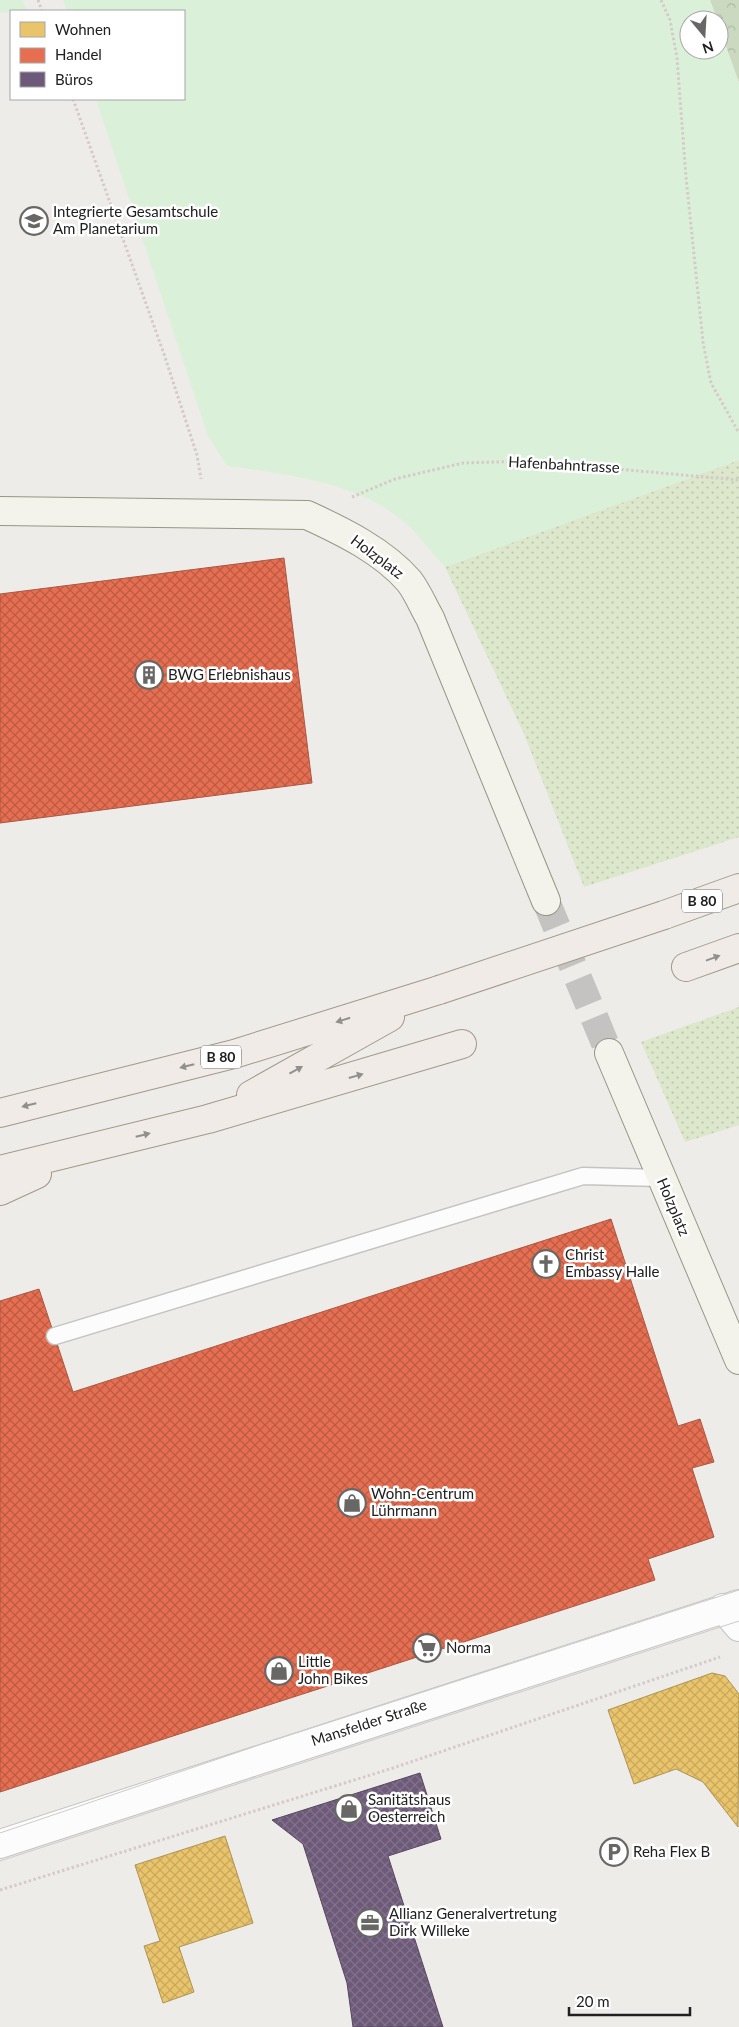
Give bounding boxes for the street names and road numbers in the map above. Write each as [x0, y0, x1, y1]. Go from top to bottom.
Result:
street label: Hafenbahntrasse [508, 452, 620, 476]
street label: Holzplatz [348, 531, 408, 582]
road number: B 80 [682, 889, 722, 912]
road number: B 80 [201, 1046, 241, 1068]
street label: Holzplatz [654, 1175, 694, 1239]
street label: Mansfelder Straße [309, 1695, 429, 1749]

